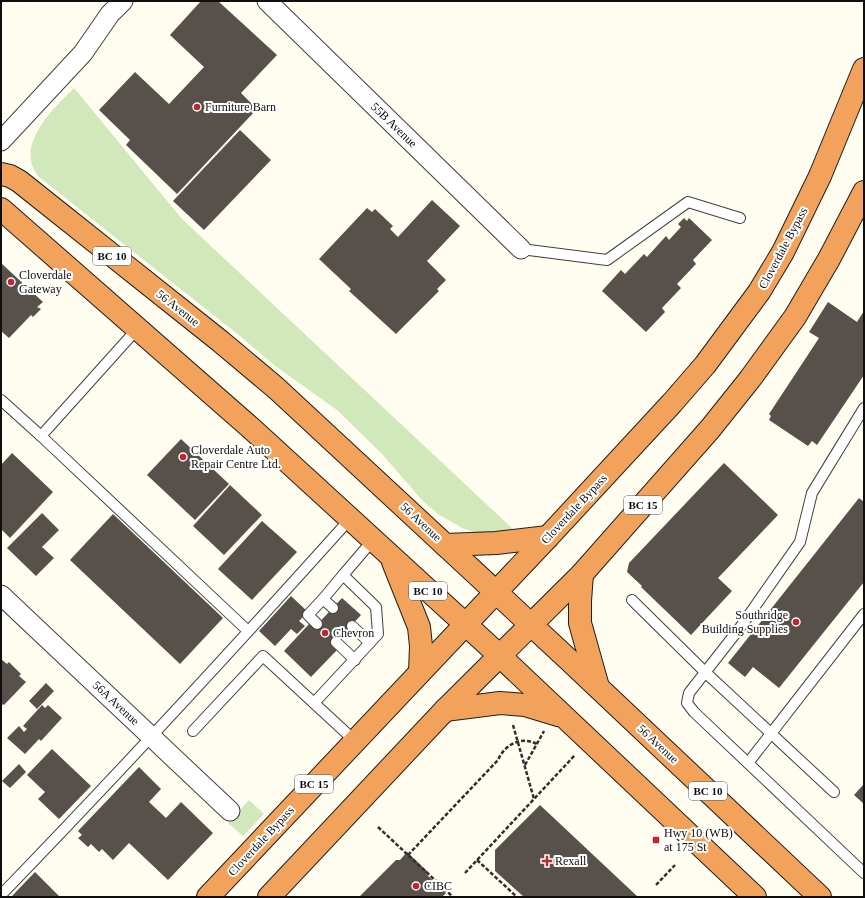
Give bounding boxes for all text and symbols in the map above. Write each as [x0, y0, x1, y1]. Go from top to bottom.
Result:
place label: Furniture Barn [205, 100, 276, 114]
street label: 55B Avenue [368, 100, 420, 150]
marker: Furniture Barn [192, 102, 202, 112]
street label: Cloverdale Bypass [756, 205, 811, 291]
road number: BC 10 [93, 247, 131, 265]
place label: Cloverdale Gateway [19, 268, 72, 296]
marker: Cloverdale Gateway [6, 277, 16, 287]
street label: 56 Avenue [154, 287, 202, 329]
place label: Cloverdale Auto Repair Centre Ltd. [191, 443, 281, 471]
marker: Cloverdale Auto Repair Centre Ltd. [178, 452, 188, 462]
street label: Cloverdale Bypass [538, 471, 610, 547]
road number: BC 15 [624, 496, 662, 514]
street label: 56 Avenue [398, 500, 444, 544]
road number: BC 10 [409, 582, 447, 600]
place label: Southridge Building Supplies [702, 608, 788, 636]
marker: Southridge Building Supplies [791, 617, 801, 627]
place label: Chevron [333, 626, 374, 640]
marker: Chevron [320, 628, 330, 638]
street label: 56A Avenue [90, 678, 142, 728]
street label: 56 Avenue [635, 722, 681, 766]
road number: BC 15 [295, 775, 333, 793]
road number: BC 10 [689, 782, 727, 800]
street label: Cloverdale Bypass [225, 803, 297, 879]
place label: Hwy 10 (WB) at 175 St [664, 826, 733, 854]
marker: Hwy 10 (WB) at 175 St [651, 835, 661, 845]
place label: Rexall [555, 854, 587, 868]
marker: Rexall [542, 856, 552, 866]
place label: CIBC [424, 879, 452, 893]
marker: CIBC [411, 881, 421, 891]

